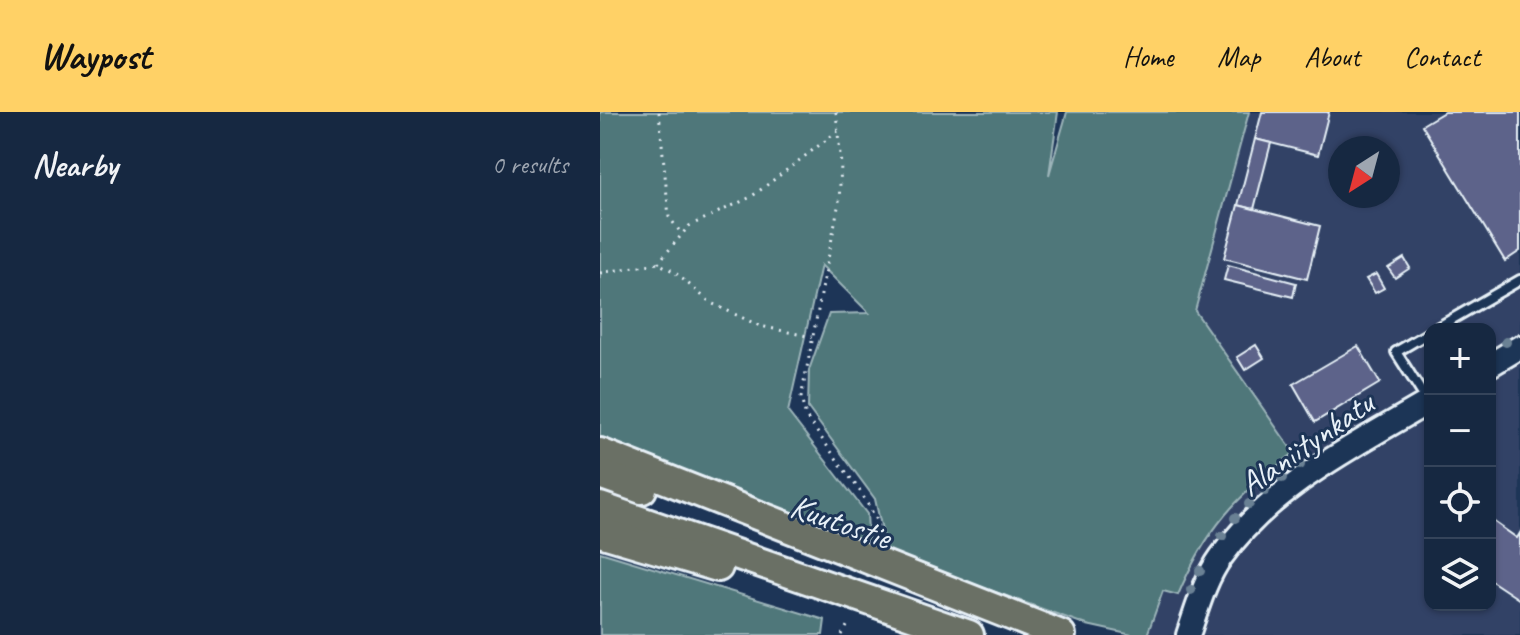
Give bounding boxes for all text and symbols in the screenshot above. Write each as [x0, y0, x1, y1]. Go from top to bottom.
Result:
text: Waypost [40, 33, 151, 80]
text: Home [1123, 39, 1173, 74]
text: Map [1217, 39, 1260, 74]
text: About [1304, 39, 1360, 74]
text: Contact [1404, 39, 1480, 74]
north arrow [1328, 136, 1400, 208]
text: Nearby [32, 143, 118, 186]
text: 0 results [492, 148, 568, 181]
map controls [1424, 323, 1496, 611]
button: + [1424, 323, 1496, 395]
street label: Alaniitynkatu [1230, 380, 1384, 505]
button: − [1424, 395, 1496, 467]
button: locate [1424, 467, 1496, 539]
street label: Kuutostie [785, 484, 899, 559]
button: layers [1424, 539, 1496, 611]

